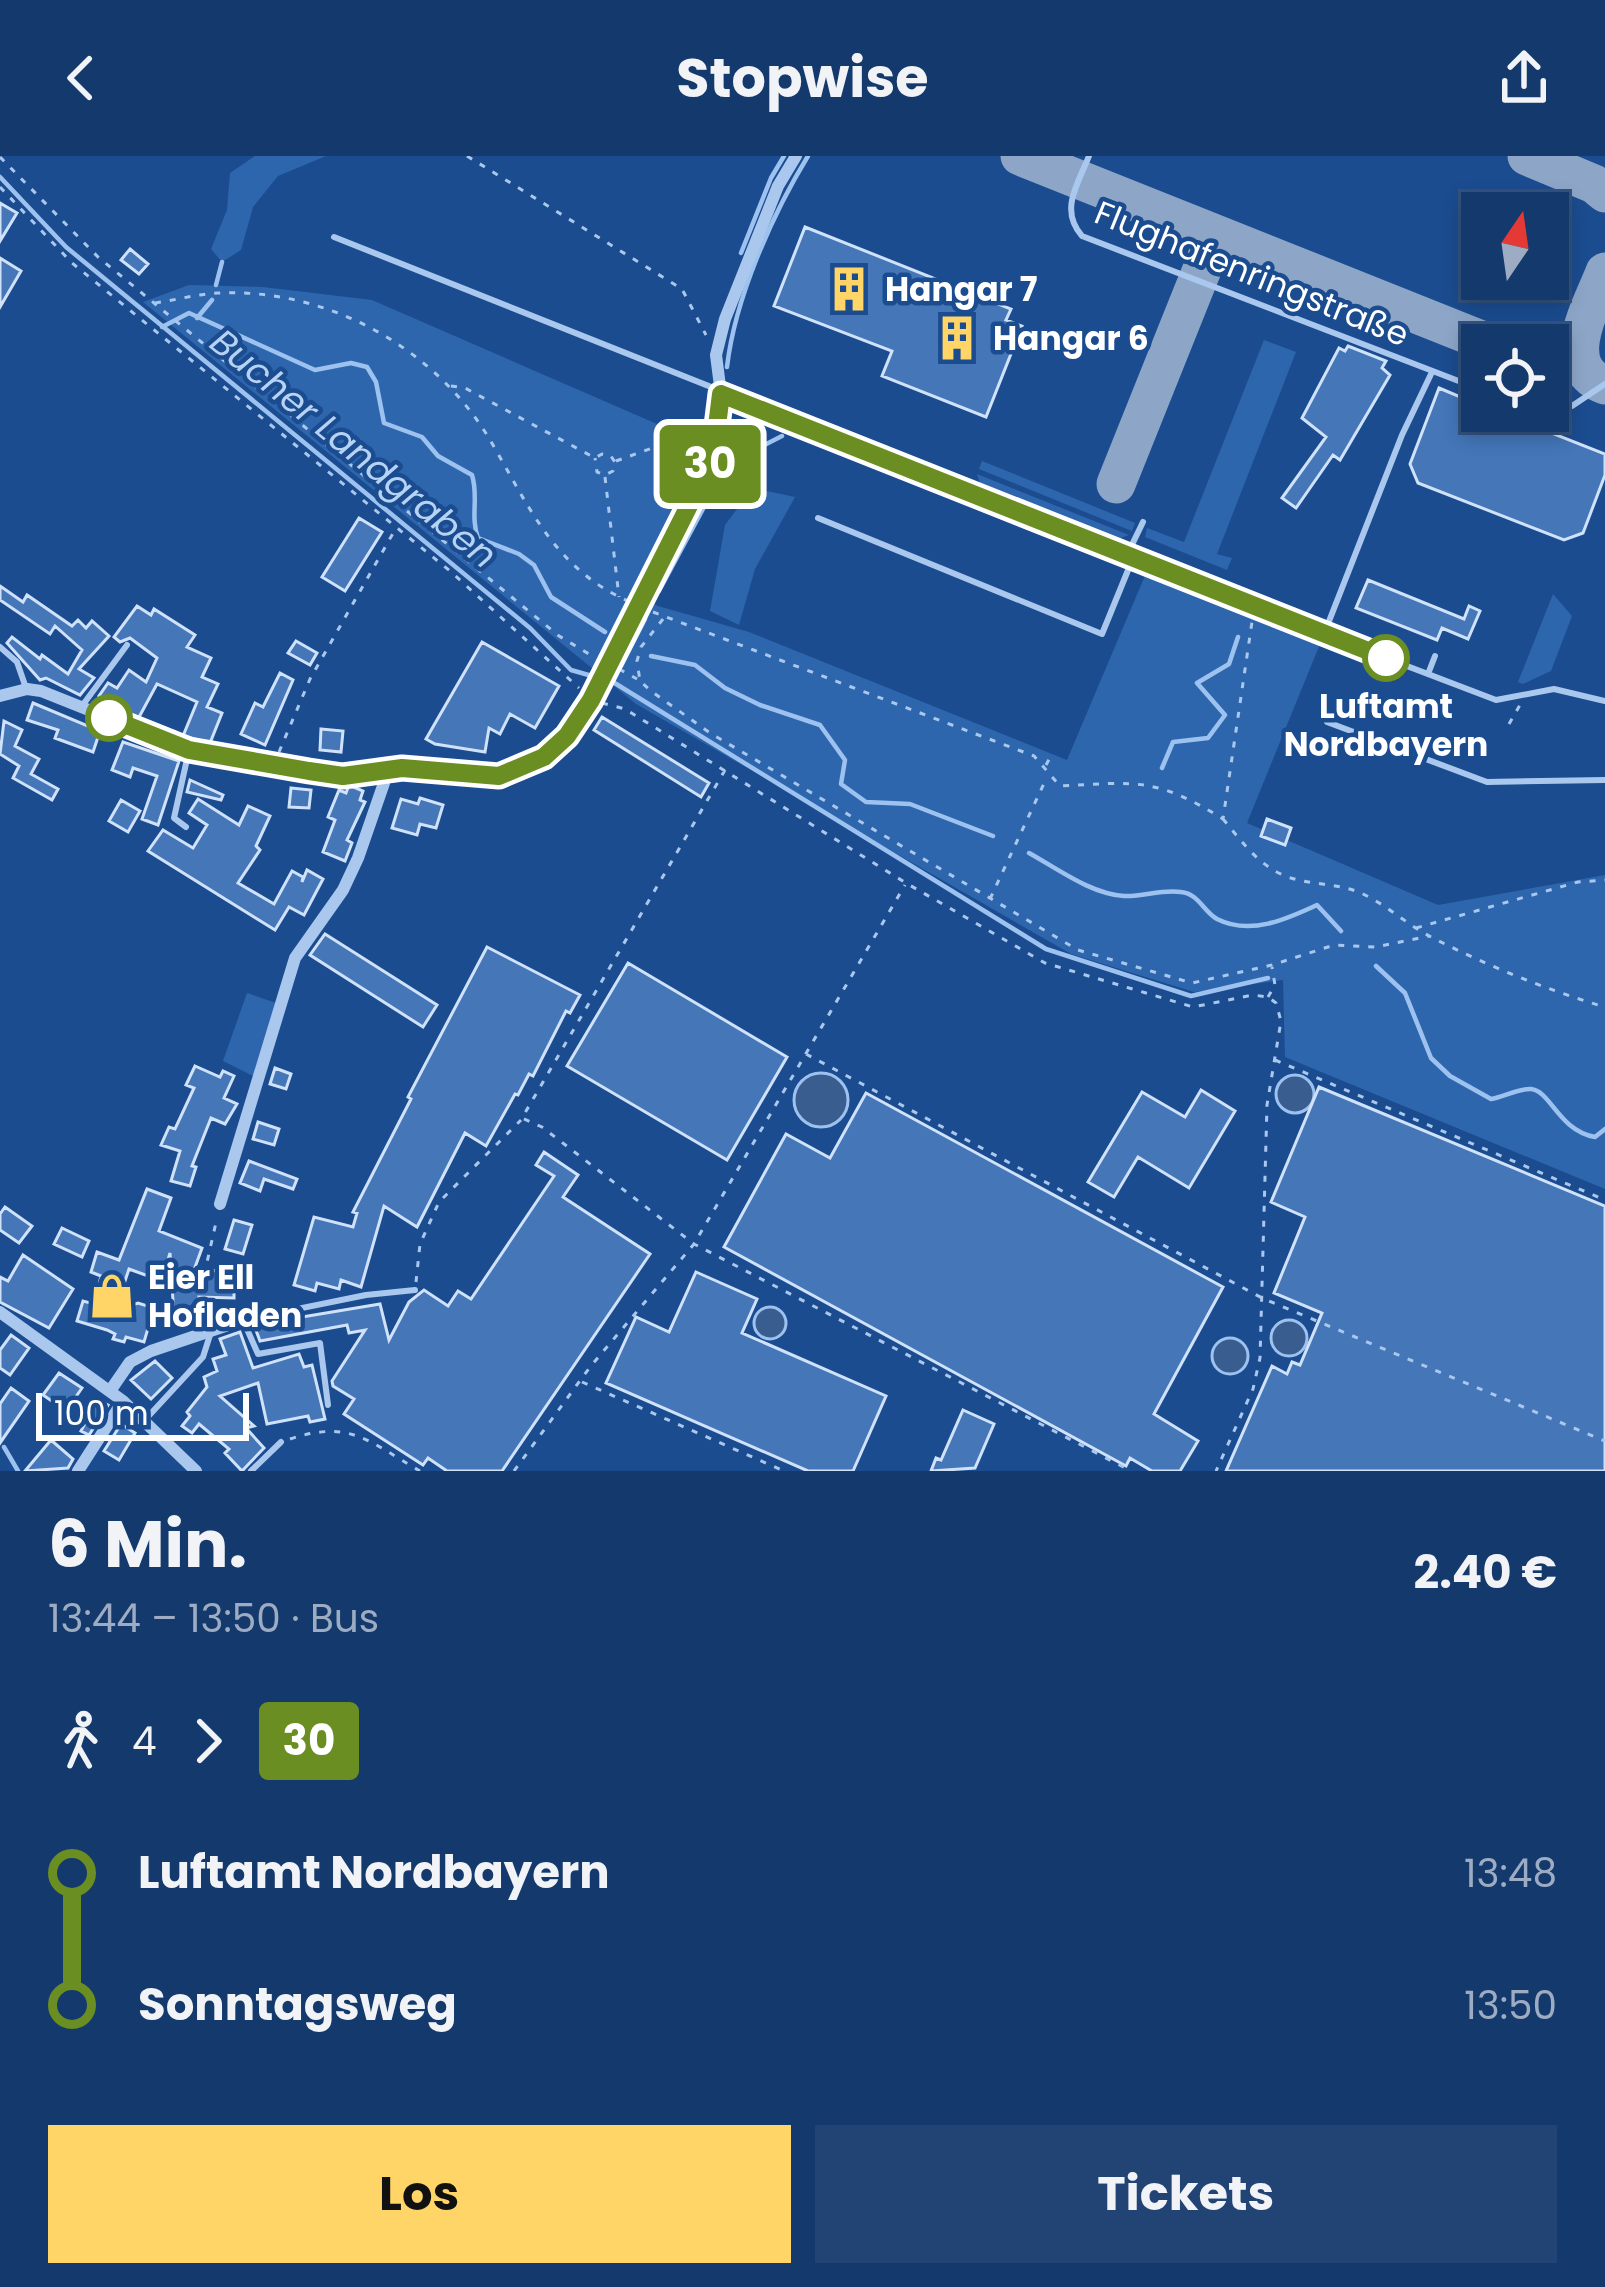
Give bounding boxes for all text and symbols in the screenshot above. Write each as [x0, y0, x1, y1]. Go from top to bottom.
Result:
text: Stopwise [676, 40, 929, 116]
icon: back [48, 45, 114, 111]
icon: share [1491, 45, 1557, 111]
street label: Flughafenringstraße [1088, 189, 1416, 358]
north arrow [1461, 192, 1569, 300]
map controls [1461, 192, 1569, 432]
building icon: Hangar 7 [824, 264, 874, 314]
place label: Hangar 7 [885, 266, 1037, 313]
building icon: Hangar 6 [932, 313, 982, 363]
place label: Hangar 6 [993, 315, 1149, 362]
water label: Bucher Landgraben [199, 317, 508, 580]
button: locate [1461, 324, 1569, 432]
line badge: 30 [656, 425, 764, 503]
text: 30 [684, 434, 736, 493]
marker: Luftamt Nordbayern [1364, 636, 1408, 680]
place label: Luftamt Nordbayern [1284, 683, 1488, 768]
unlabelled marker [87, 696, 131, 740]
place label: Eier Ell Hofladen [148, 1254, 302, 1339]
shop icon: Eier Ell Hofladen [87, 1271, 137, 1321]
scale bar [36, 1387, 249, 1440]
text: 100 m [54, 1390, 149, 1437]
text: 6 Min. [48, 1498, 247, 1590]
text: 2.40 € [1413, 1541, 1557, 1604]
text: 13:44 – 13:50 · Bus [48, 1591, 379, 1646]
icon: walk [48, 1708, 114, 1774]
icon: forward [175, 1708, 241, 1774]
text: 30 [283, 1711, 335, 1770]
text: 4 [132, 1714, 157, 1769]
text: Luftamt Nordbayern [138, 1841, 609, 1904]
text: 13:48 [1464, 1846, 1557, 1901]
text: Sonntagsweg [138, 1973, 457, 2036]
text: 13:50 [1464, 1978, 1557, 2033]
button: Los [48, 2125, 791, 2263]
button: Tickets [815, 2125, 1557, 2263]

